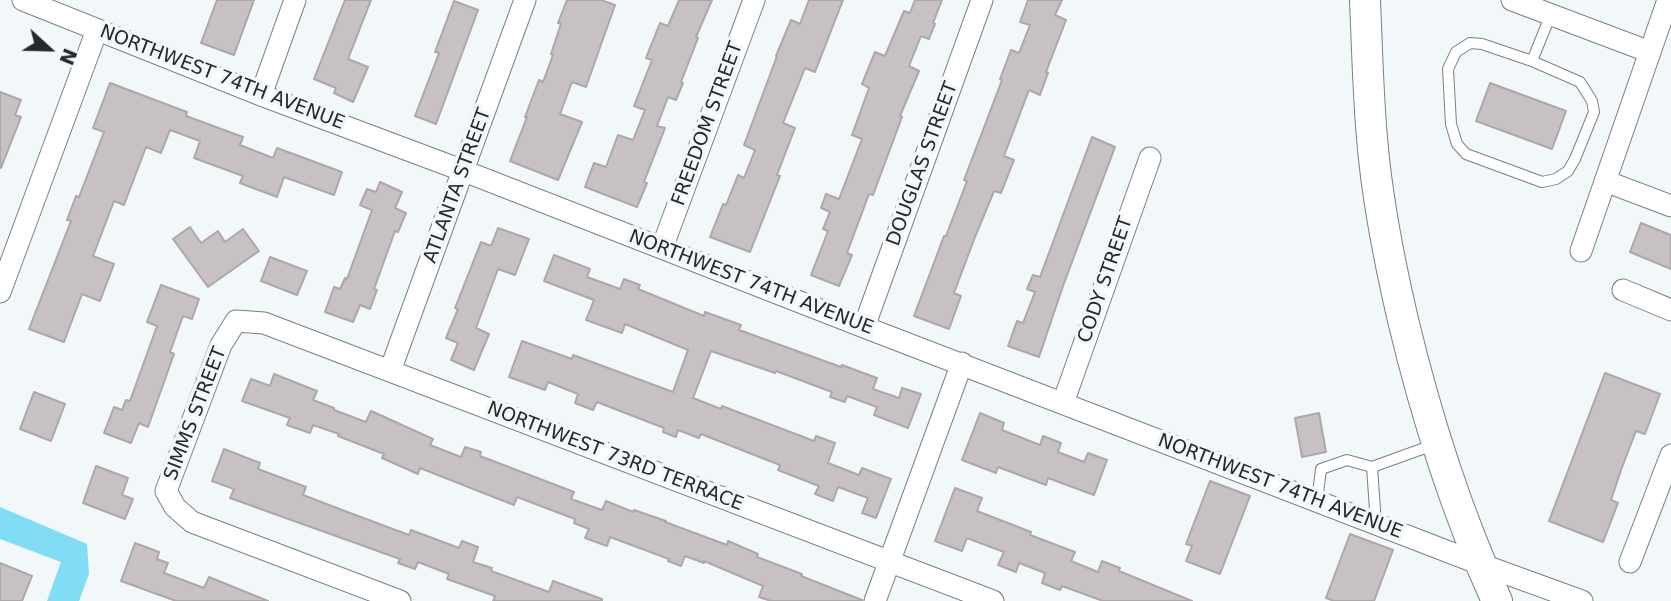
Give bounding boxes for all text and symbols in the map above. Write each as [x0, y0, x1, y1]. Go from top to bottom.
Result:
north arrow [14, 14, 84, 84]
street label: NORTHWEST 74TH AVENUE [96, 21, 348, 135]
street label: FREEDOM STREET [668, 39, 748, 209]
text: N [55, 45, 82, 68]
street label: DOUGLAS STREET [883, 79, 963, 249]
street label: ATLANTA STREET [419, 106, 497, 266]
street label: CODY STREET [1074, 214, 1138, 346]
street label: NORTHWEST 74TH AVENUE [625, 226, 877, 340]
street label: SIMMS STREET [160, 344, 232, 484]
street label: NORTHWEST 73RD TERRACE [484, 398, 746, 516]
street label: NORTHWEST 74TH AVENUE [1154, 430, 1406, 544]

